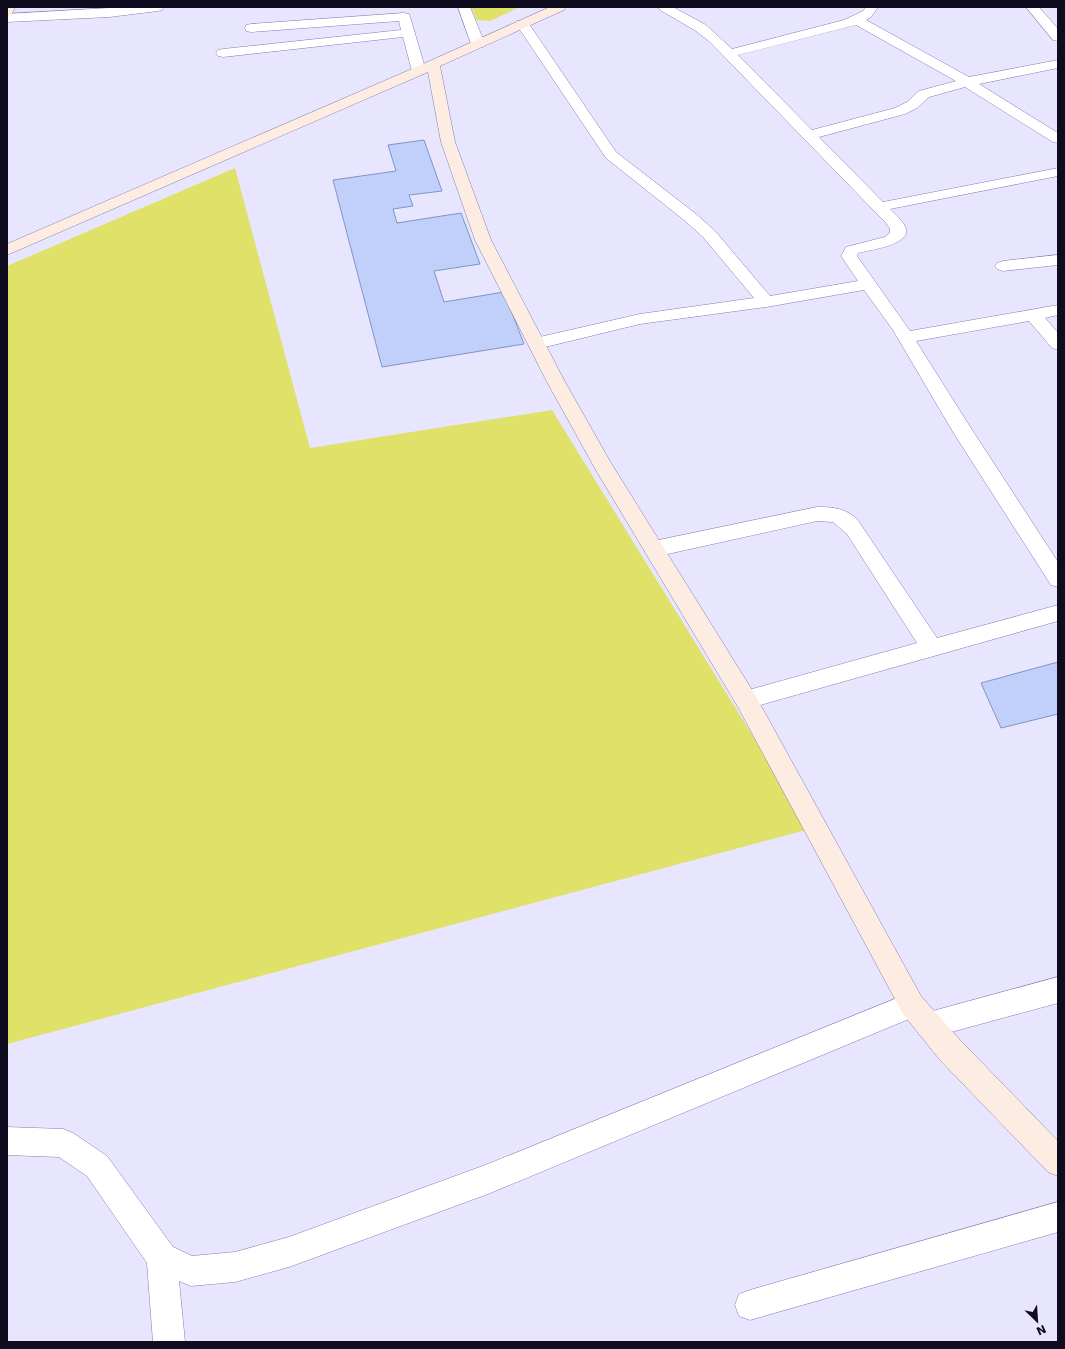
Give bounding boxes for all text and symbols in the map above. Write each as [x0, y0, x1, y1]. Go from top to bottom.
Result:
north arrow [1017, 1301, 1057, 1341]
text: N [1034, 1322, 1048, 1337]

